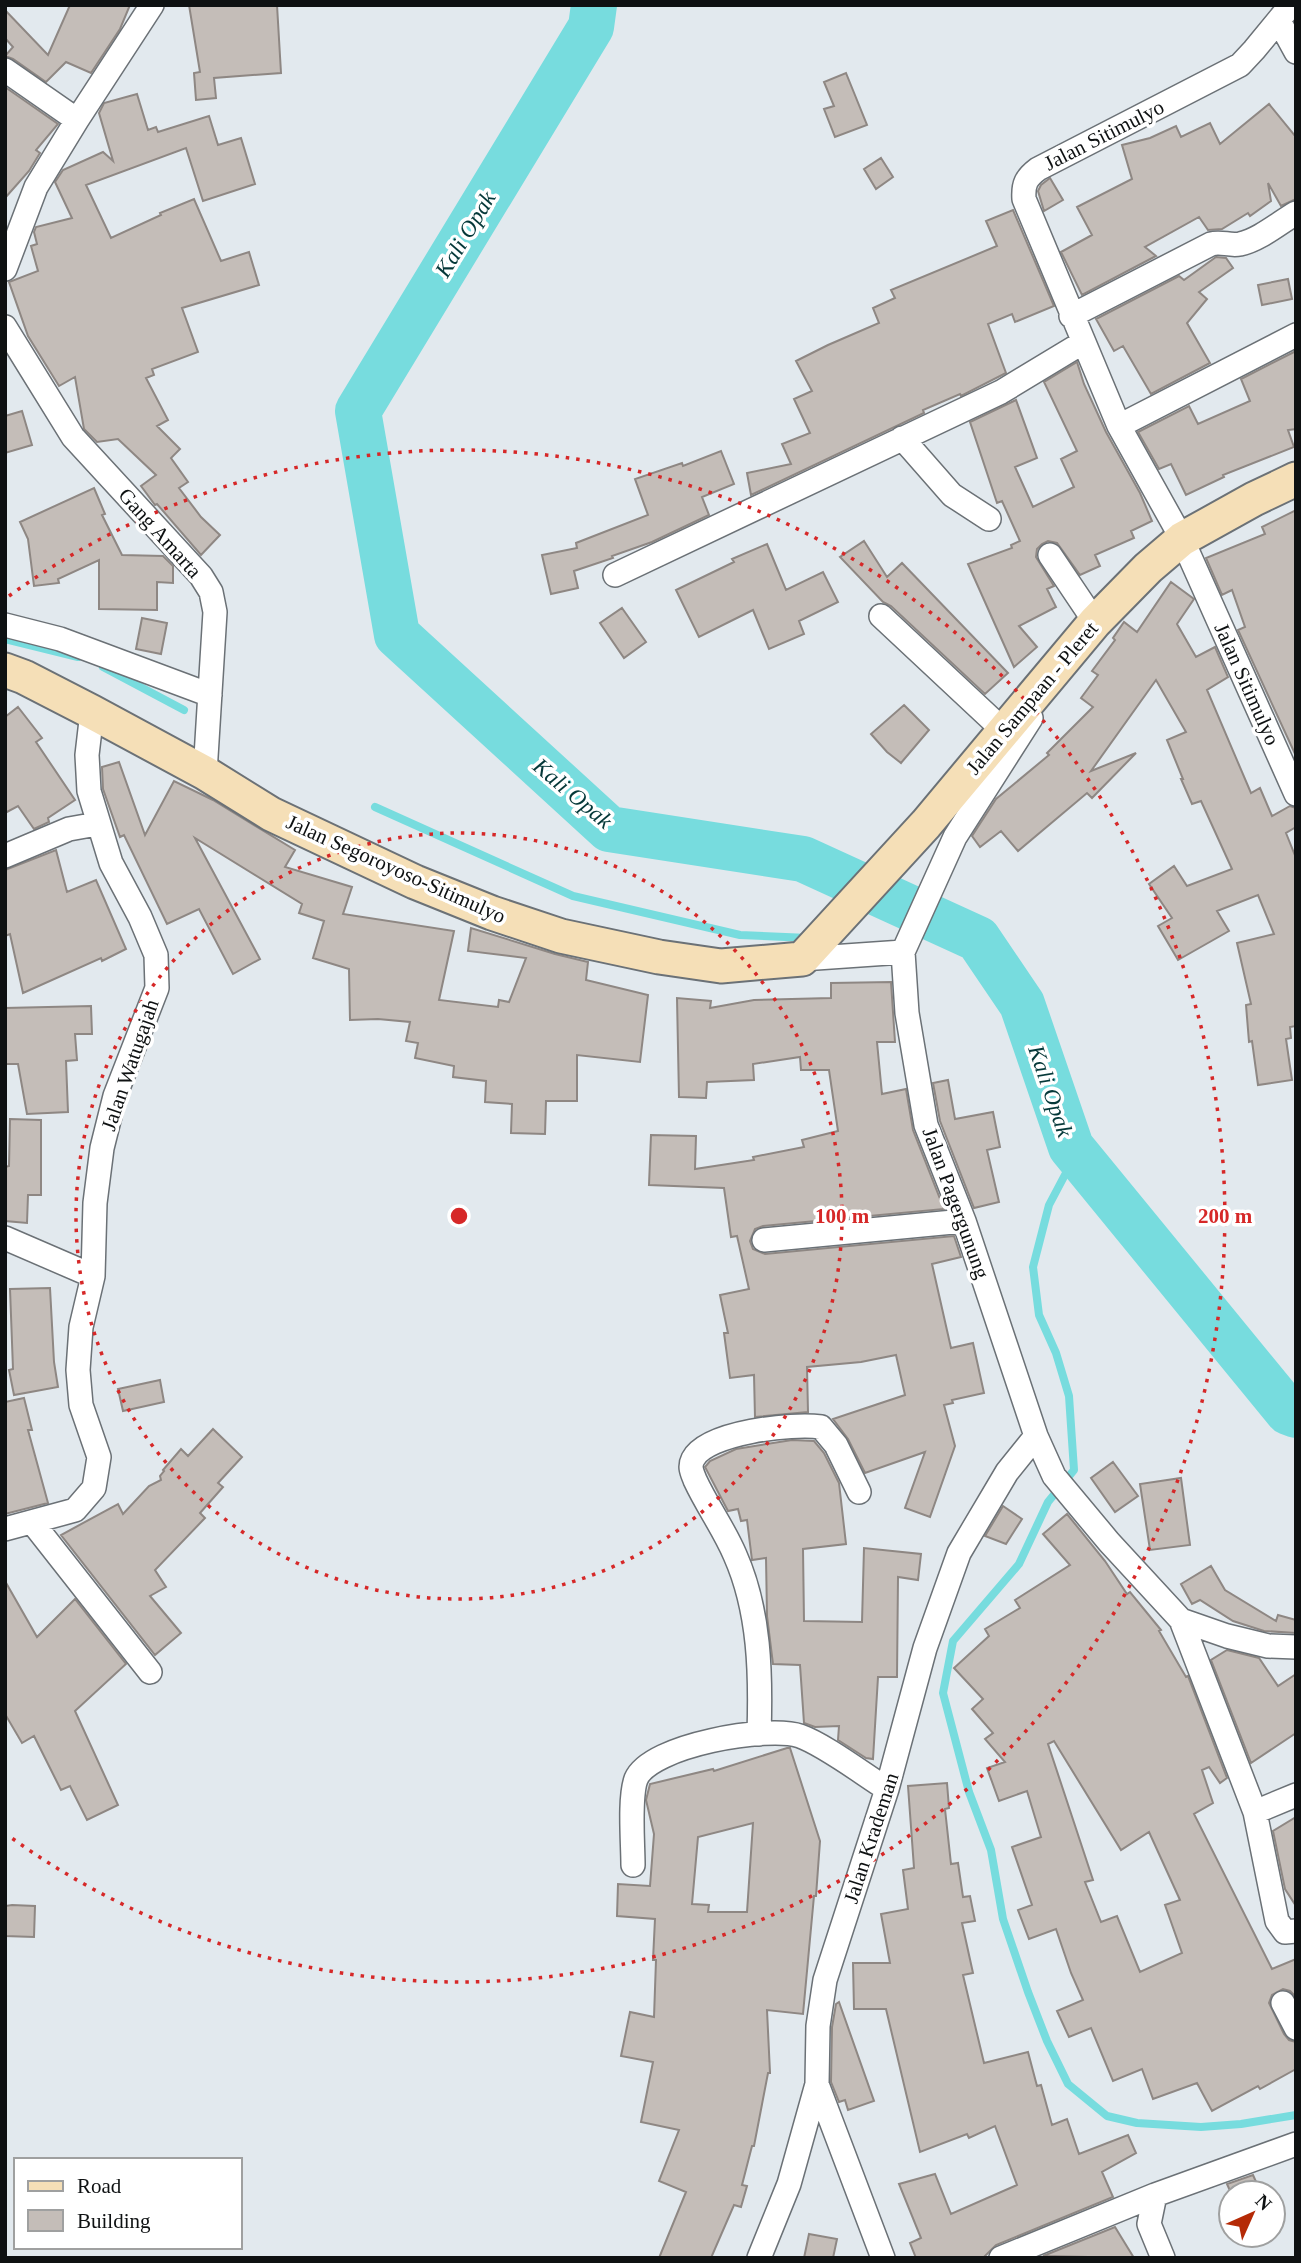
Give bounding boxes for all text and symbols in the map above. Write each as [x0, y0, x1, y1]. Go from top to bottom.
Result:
street label: Jalan Sitimulyo [1040, 95, 1168, 175]
water label: Kali Opak [430, 186, 501, 282]
street label: Gang Amarta [113, 483, 207, 583]
street label: Jalan Sampaan - Pleret [961, 617, 1103, 779]
street label: Jalan Sitimulyo [1209, 619, 1285, 749]
water label: Kali Opak [527, 753, 618, 834]
street label: Jalan Segoroyoso-Sitimulyo [283, 810, 509, 928]
street label: Jalan Watugajah [96, 996, 164, 1134]
water label: Kali Opak [1023, 1041, 1078, 1141]
street label: Jalan Pagergunung [918, 1124, 995, 1282]
centre of rings [447, 1204, 471, 1228]
text: 100 m [815, 1204, 870, 1228]
text: 200 m [1198, 1204, 1253, 1228]
street label: Jalan Krademan [839, 1769, 904, 1906]
legend [14, 2158, 242, 2249]
text: Road [77, 2174, 122, 2198]
north arrow [1217, 2179, 1287, 2249]
text: N [1251, 2190, 1276, 2215]
text: Building [77, 2209, 151, 2233]

